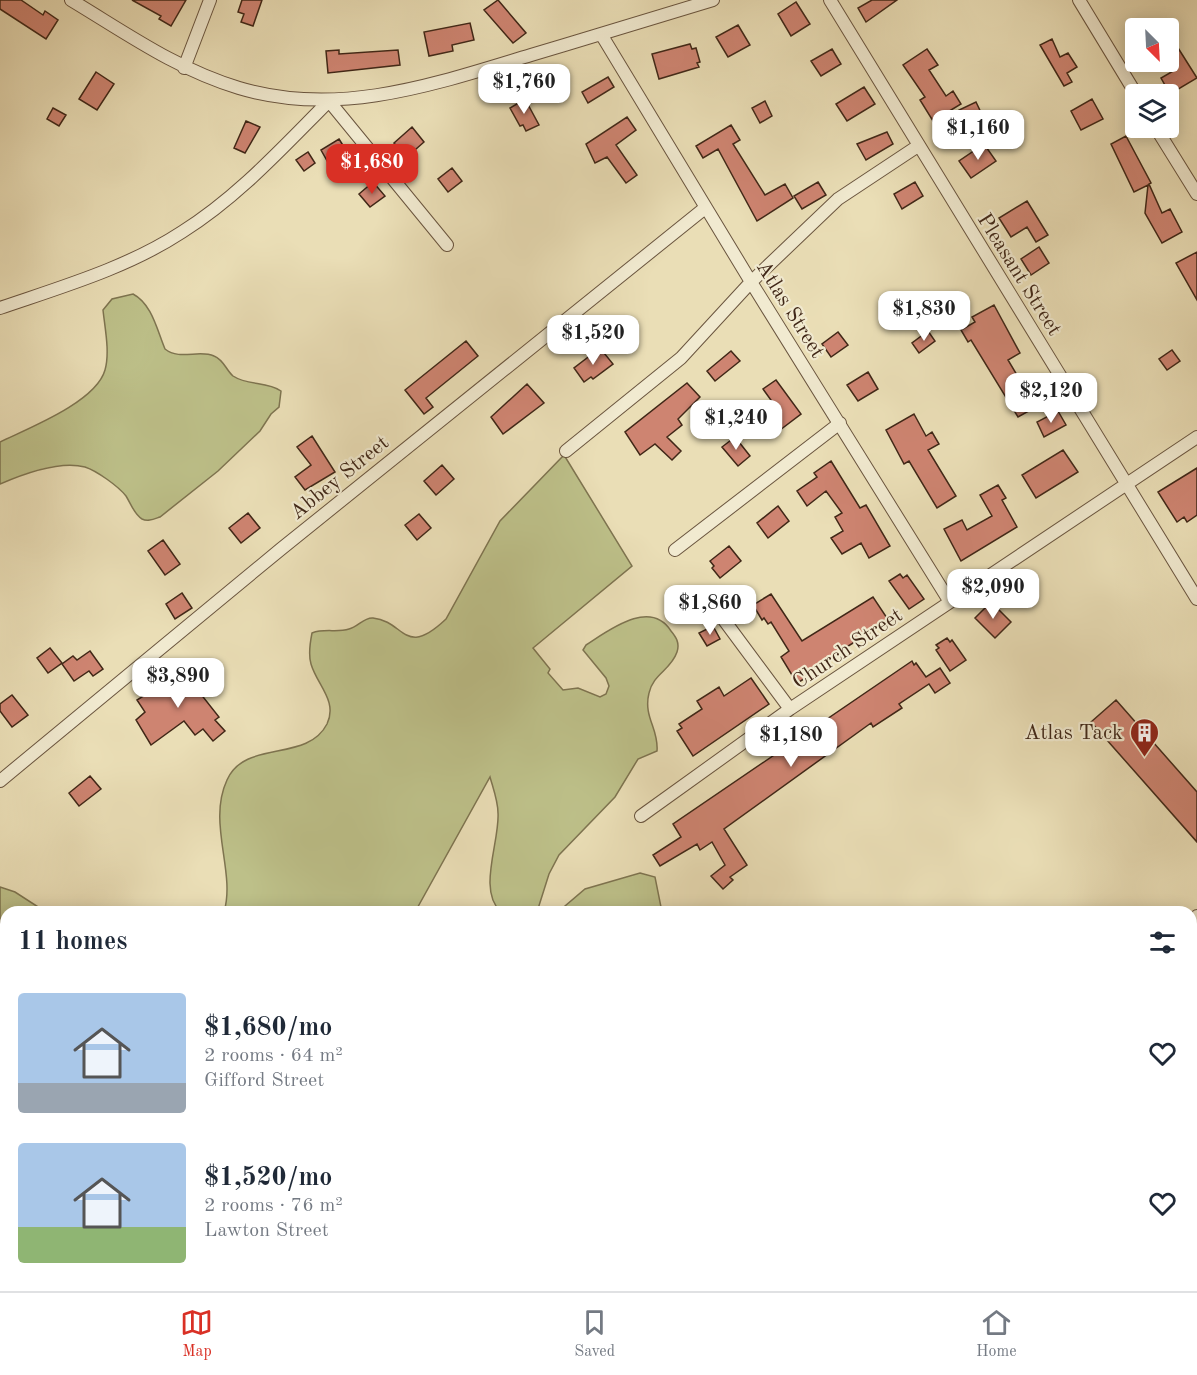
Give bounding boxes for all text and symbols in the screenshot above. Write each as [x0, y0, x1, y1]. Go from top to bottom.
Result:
north arrow [1125, 18, 1179, 72]
map controls [1125, 18, 1179, 138]
pin: $1,760 [475, 64, 573, 115]
text: $1,760 [492, 73, 556, 93]
button: layers [1125, 84, 1179, 138]
pin: $1,160 [929, 110, 1027, 161]
text: $1,160 [946, 119, 1010, 139]
pin: $1,680 [323, 144, 421, 195]
text: $1,680 [340, 153, 404, 173]
street label: Pleasant Street [973, 210, 1065, 340]
street label: Atlas Street [752, 258, 828, 362]
pin: $1,830 [875, 291, 973, 342]
text: $1,830 [892, 300, 956, 320]
pin: $1,520 [544, 315, 642, 366]
text: $1,520 [561, 324, 625, 344]
pin: $2,120 [1002, 373, 1100, 424]
text: $2,120 [1019, 382, 1083, 402]
pin: $1,240 [687, 400, 785, 451]
text: $1,240 [704, 409, 768, 429]
street label: Abbey Street [287, 432, 393, 524]
pin: $2,090 [944, 569, 1042, 620]
text: $2,090 [961, 578, 1025, 598]
pin: $1,860 [661, 585, 759, 636]
text: $1,860 [678, 594, 742, 614]
street label: Church Street [789, 605, 907, 694]
pin: $3,890 [129, 658, 227, 709]
text: $3,890 [146, 667, 210, 687]
building icon: Atlas Tack [1128, 716, 1160, 758]
pin: $1,180 [742, 717, 840, 768]
place label: Atlas Tack [1024, 723, 1123, 744]
text: $1,180 [759, 726, 823, 746]
icon: filters [1146, 926, 1179, 959]
text: 11 homes [18, 929, 127, 955]
text: $1,680/mo [204, 1015, 332, 1041]
icon: home [66, 1017, 138, 1089]
icon: heart [1146, 1037, 1179, 1070]
text: 2 rooms · 64 m² [204, 1046, 343, 1066]
text: Gifford Street [204, 1071, 324, 1091]
text: $1,520/mo [204, 1165, 332, 1191]
icon: home [66, 1167, 138, 1239]
icon: heart [1146, 1187, 1179, 1220]
text: 2 rooms · 76 m² [204, 1196, 343, 1216]
text: Lawton Street [204, 1221, 329, 1241]
tab: Map [180, 1306, 213, 1362]
tab: Saved [574, 1306, 615, 1362]
tab: Home [976, 1306, 1017, 1362]

